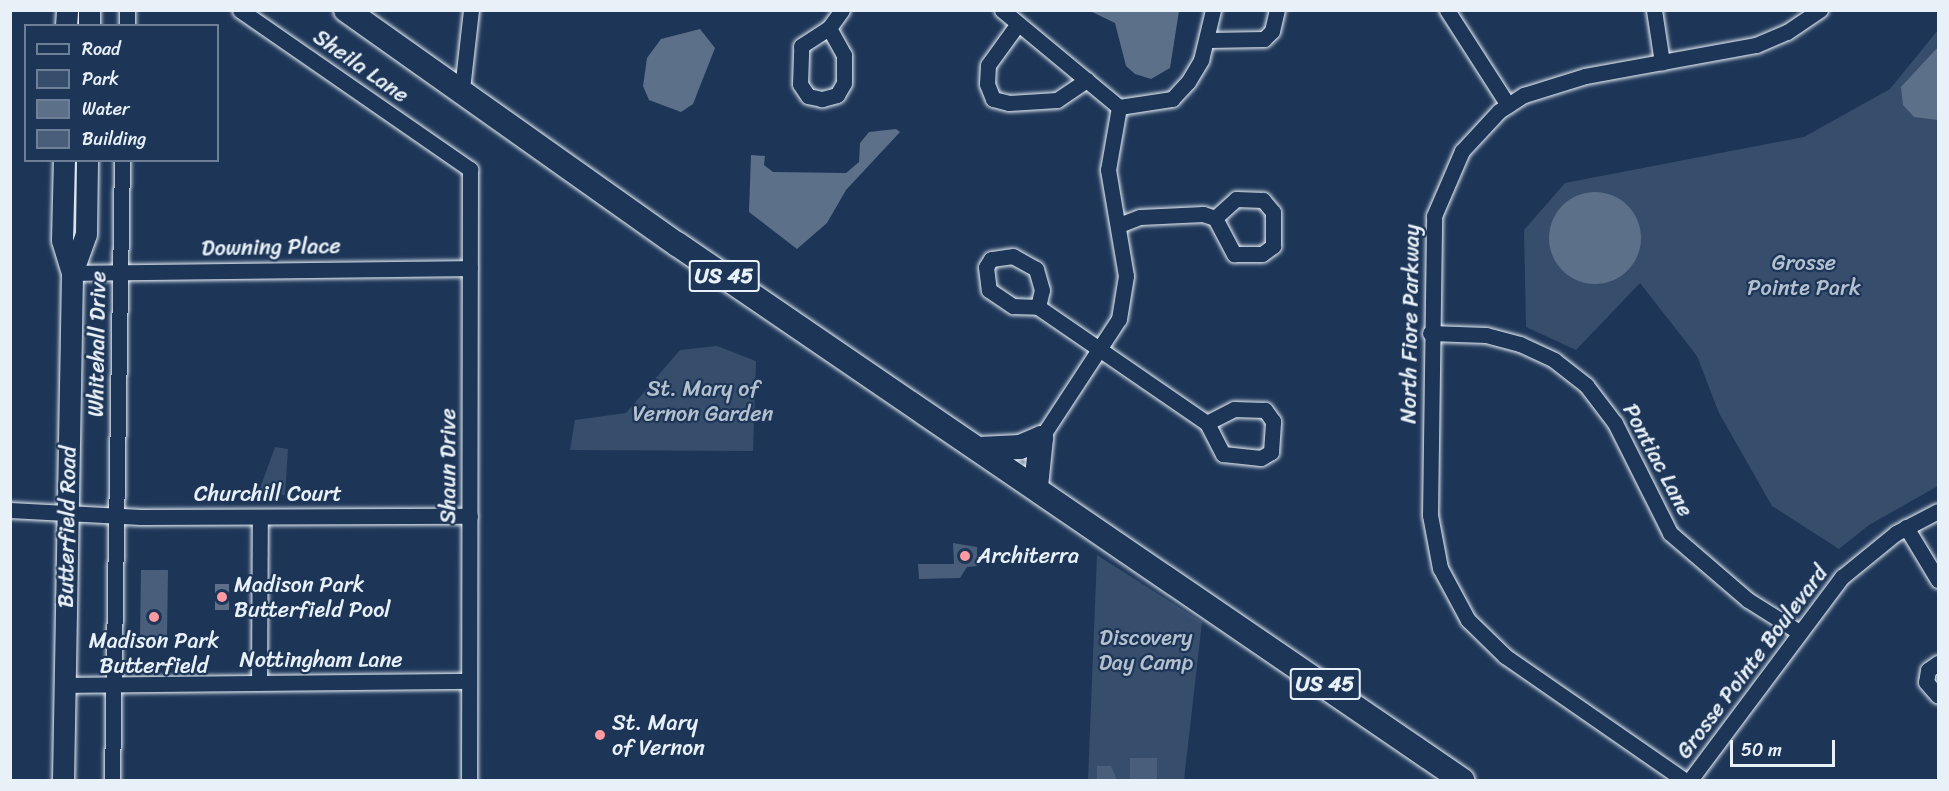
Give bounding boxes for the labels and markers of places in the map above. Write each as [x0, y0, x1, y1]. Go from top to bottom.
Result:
place label: Architerra [977, 543, 1079, 569]
marker: Architerra [958, 549, 972, 563]
place label: Madison Park Butterfield Pool [234, 571, 391, 622]
marker: Madison Park Butterfield Pool [215, 590, 229, 604]
marker: Madison Park Butterfield [147, 610, 161, 624]
place label: Madison Park Butterfield [89, 627, 219, 678]
place label: St. Mary of Vernon [612, 709, 705, 760]
marker: St. Mary of Vernon [593, 728, 607, 742]

